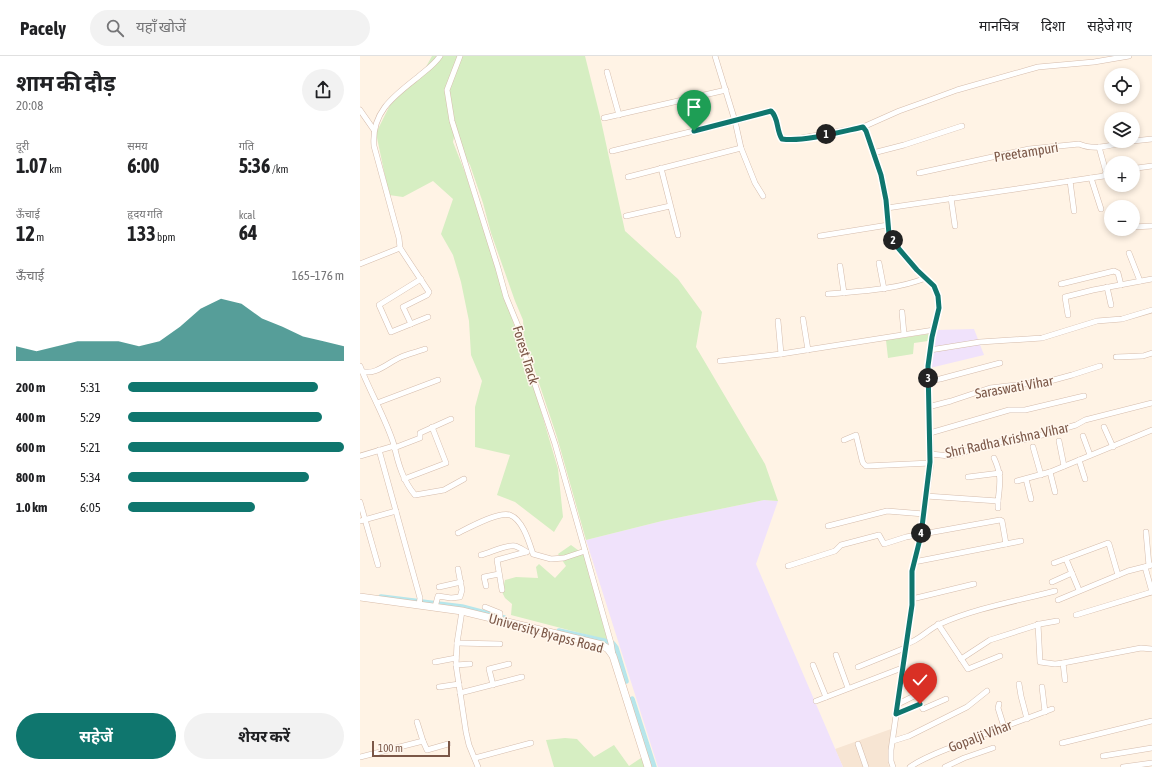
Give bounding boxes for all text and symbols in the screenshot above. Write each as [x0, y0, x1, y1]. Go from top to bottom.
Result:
search box [90, 10, 370, 46]
text: Pacely [20, 17, 66, 39]
icon: search [104, 17, 126, 39]
text: यहाँ खोजें [136, 18, 186, 35]
text: मानचित्र [979, 18, 1019, 34]
text: दिशा [1041, 18, 1065, 34]
text: सहेजे गए [1087, 18, 1132, 34]
map controls [1104, 68, 1140, 236]
button: locate [1104, 68, 1140, 104]
button: share [302, 69, 344, 111]
text: शाम की दौड़ [16, 70, 116, 96]
pin [677, 90, 711, 131]
icon: arrive [683, 96, 705, 118]
text: 20:08 [16, 98, 43, 113]
button: layers [1104, 112, 1140, 148]
pin: 1 [816, 124, 836, 144]
text: 1 [823, 128, 829, 140]
street label: Preetampuri [993, 139, 1059, 165]
text: दूरी [16, 140, 29, 152]
text: समय [127, 140, 148, 152]
text: गति [239, 140, 254, 152]
text: 1.07 [16, 154, 48, 177]
text: 6:00 [127, 154, 160, 177]
text: 5:36 [239, 154, 270, 177]
button: + [1104, 156, 1140, 192]
text: km [48, 163, 62, 175]
text: /km [270, 163, 288, 175]
button: − [1104, 200, 1140, 236]
text: ऊँचाई [16, 208, 40, 220]
text: हृदय गति [127, 208, 162, 220]
text: kcal [239, 209, 255, 221]
text: 64 [239, 221, 257, 244]
text: 12 [16, 222, 35, 245]
text: 133 [127, 222, 156, 245]
pin: 2 [883, 230, 903, 250]
text: m [35, 231, 44, 243]
text: bpm [156, 231, 175, 243]
text: 2 [890, 234, 896, 246]
text: ऊँचाई [16, 268, 44, 283]
text: 165–176 m [292, 268, 344, 283]
street label: Forest Track [510, 324, 542, 386]
pin: 3 [918, 368, 938, 388]
text: 3 [925, 372, 931, 384]
street label: Saraswati Vihar [974, 372, 1055, 402]
text: 200 m [16, 380, 45, 395]
text: 5:31 [80, 380, 101, 395]
text: 400 m [16, 410, 45, 425]
text: 5:29 [80, 410, 101, 425]
street label: Shri Radha Krishna Vihar [944, 419, 1071, 461]
text: 600 m [16, 440, 45, 455]
text: 5:21 [80, 440, 101, 455]
text: 800 m [16, 470, 45, 485]
text: 5:34 [80, 470, 101, 485]
text: 1.0 km [16, 500, 47, 515]
text: 6:05 [80, 500, 101, 515]
pin: 4 [911, 523, 931, 543]
text: 4 [918, 527, 924, 539]
street label: University Byapss Road [487, 610, 605, 656]
pin [903, 663, 937, 704]
icon: check [909, 669, 931, 691]
button: सहेजें [16, 713, 176, 759]
button: शेयर करें [184, 713, 344, 759]
street label: Gopalji Vihar [946, 716, 1015, 755]
scale bar [372, 739, 450, 758]
text: 100 m [378, 742, 403, 754]

